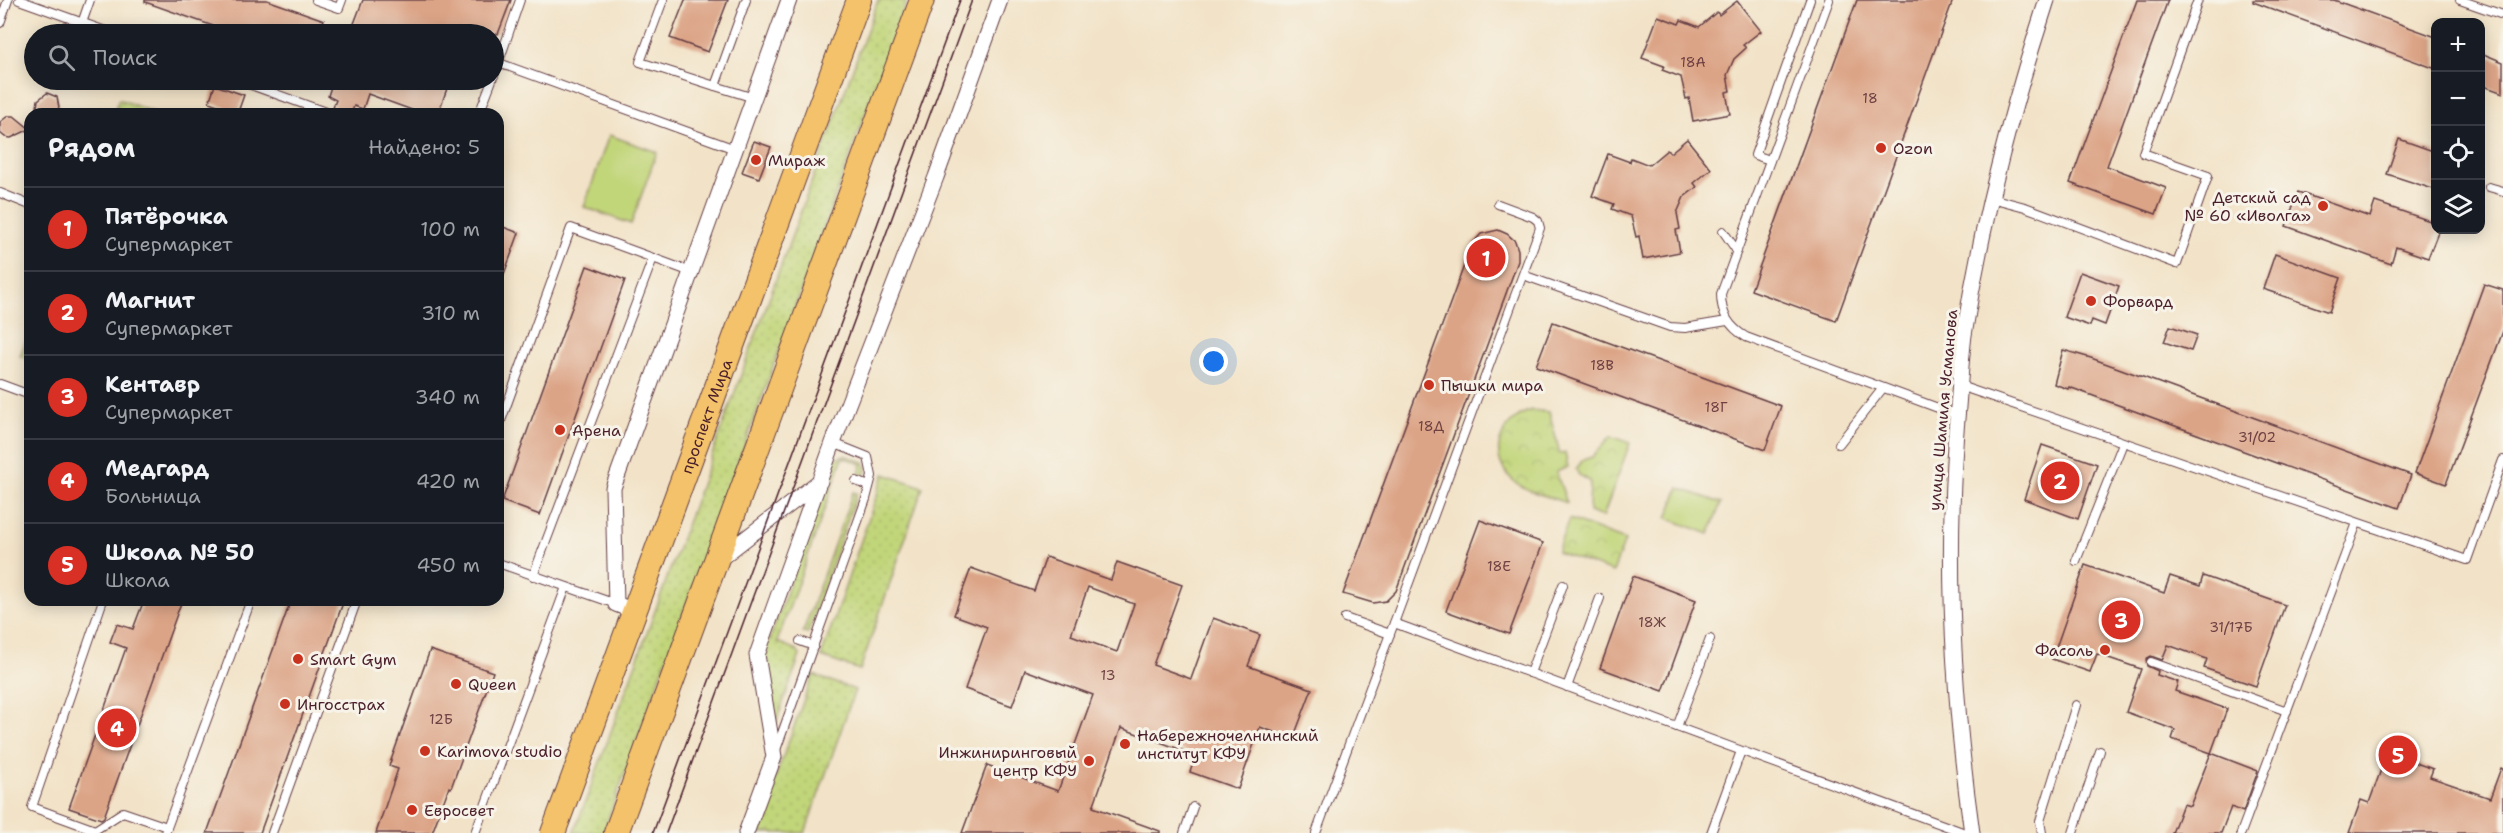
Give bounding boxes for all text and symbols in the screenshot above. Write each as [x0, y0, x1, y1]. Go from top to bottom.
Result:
map controls [2431, 18, 2485, 234]
button: + [2431, 18, 2485, 72]
search box [24, 24, 504, 90]
icon: search [45, 41, 78, 74]
text: Поиск [93, 43, 157, 72]
house number: 18А [1680, 53, 1706, 71]
button: − [2431, 72, 2485, 126]
house number: 18 [1862, 89, 1878, 107]
button: locate [2431, 126, 2485, 180]
text: Рядом [48, 130, 135, 165]
text: Найдено: 5 [368, 134, 480, 160]
place label: Ozon [1893, 138, 1933, 159]
marker: Ozon [1874, 141, 1888, 155]
place label: Мираж [768, 150, 825, 171]
marker: Мираж [749, 153, 763, 167]
button: layers [2431, 180, 2485, 234]
place label: Детский сад № 60 «Иволга» [2184, 187, 2311, 226]
marker: Детский сад № 60 «Иволга» [2316, 199, 2330, 213]
text: Пятёрочка [105, 202, 228, 231]
text: 1 [63, 216, 72, 242]
text: 100 m [420, 216, 480, 242]
text: Супермаркет [105, 231, 232, 257]
pin: 1 [1466, 236, 1506, 280]
text: Магнит [105, 286, 195, 315]
place label: Форвард [2103, 291, 2173, 312]
marker: Форвард [2084, 294, 2098, 308]
text: 2 [61, 300, 75, 326]
text: 310 m [421, 300, 480, 326]
street label: улица Шамиля Усманова [1924, 308, 1962, 512]
text: Супермаркет [105, 315, 232, 341]
your location [1199, 347, 1228, 376]
street label: проспект Мира [675, 356, 737, 477]
house number: 18В [1590, 356, 1614, 374]
text: Кентавр [105, 370, 200, 399]
place label: Пышки мира [1441, 375, 1543, 396]
marker: Пышки мира [1422, 378, 1436, 392]
text: 3 [61, 384, 75, 410]
text: 340 m [415, 384, 480, 410]
house number: 18Г [1705, 398, 1728, 416]
text: Супермаркет [105, 399, 232, 425]
house number: 18Д [1418, 417, 1444, 435]
place label: Арена [572, 420, 621, 441]
marker: Арена [553, 423, 567, 437]
house number: 31/02 [2238, 428, 2276, 446]
text: Медгард [105, 454, 209, 483]
pin: 2 [2040, 458, 2080, 504]
text: 4 [61, 468, 75, 494]
text: 420 m [416, 468, 480, 494]
text: Больница [105, 483, 201, 509]
text: Школа № 50 [105, 538, 254, 567]
text: 5 [61, 552, 74, 578]
text: 450 m [416, 552, 480, 578]
house number: 18Е [1487, 557, 1511, 575]
text: Школа [105, 567, 170, 593]
pin: 3 [2102, 598, 2140, 642]
house number: 18Ж [1638, 613, 1667, 631]
house number: 31/17Б [2209, 618, 2253, 636]
place label: Фасоль [2035, 640, 2093, 661]
marker: Фасоль [2098, 643, 2112, 657]
place label: Smart Gym [310, 649, 397, 670]
marker: Smart Gym [291, 652, 305, 666]
house number: 13 [1101, 666, 1115, 684]
place label: Queen [468, 674, 517, 695]
marker: Queen [449, 677, 463, 691]
place label: Ингосстрах [297, 694, 385, 715]
marker: Ингосстрах [278, 697, 292, 711]
pin: 4 [98, 706, 136, 750]
house number: 12Б [429, 710, 453, 728]
place label: Набережночелнинский институт КФУ [1137, 725, 1319, 764]
pin: 5 [2378, 732, 2418, 777]
marker: Набережночелнинский институт КФУ [1118, 737, 1132, 751]
place label: Karimova studio [437, 741, 562, 762]
place label: Инжиниринговый центр КФУ [938, 742, 1077, 781]
marker: Karimova studio [418, 744, 432, 758]
marker: Инжиниринговый центр КФУ [1082, 754, 1096, 768]
place label: Евросвет [424, 800, 495, 821]
marker: Евросвет [405, 803, 419, 817]

